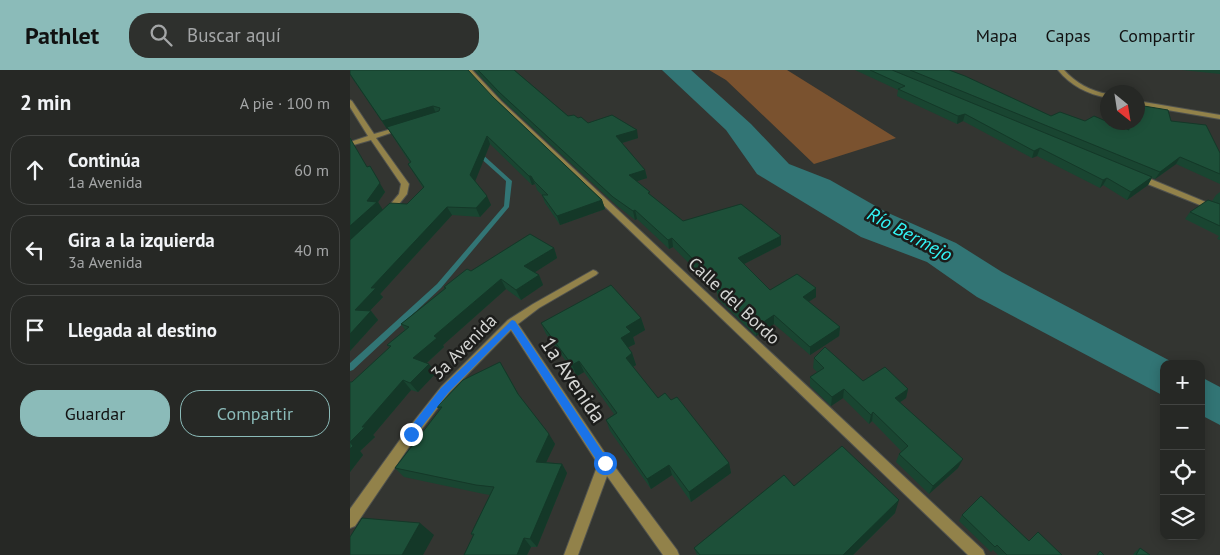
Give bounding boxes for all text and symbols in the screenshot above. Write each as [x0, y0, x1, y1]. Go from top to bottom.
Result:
search box [129, 13, 479, 58]
text: Pathlet [25, 20, 99, 51]
icon: search [147, 21, 175, 49]
text: Buscar aquí [187, 23, 281, 47]
text: Mapa [976, 24, 1018, 47]
text: Capas [1046, 24, 1091, 47]
text: Compartir [1119, 24, 1195, 47]
north arrow [1100, 85, 1145, 130]
text: 2 min [20, 89, 71, 116]
text: A pie · 100 m [240, 93, 330, 113]
text: Continúa [68, 148, 140, 172]
icon: ahead [21, 156, 49, 184]
text: 60 m [294, 160, 329, 180]
text: 1a Avenida [68, 172, 142, 192]
water label: Río Bermejo [863, 202, 957, 266]
text: Gira a la izquierda [68, 228, 215, 252]
icon: left [21, 236, 49, 264]
text: 40 m [294, 240, 329, 260]
text: 3a Avenida [68, 252, 142, 272]
street label: Calle del Bordo [683, 252, 785, 349]
street label: 3a Avenida [426, 309, 501, 384]
icon: arrive [21, 316, 49, 344]
text: Llegada al destino [68, 318, 217, 342]
street label: 1a Avenida [535, 332, 612, 428]
map controls [1160, 360, 1205, 540]
button: + [1160, 360, 1205, 405]
button: Guardar [20, 390, 170, 437]
button: Compartir [180, 390, 330, 437]
button: − [1160, 405, 1205, 450]
route end [400, 423, 423, 446]
button: locate [1160, 450, 1205, 495]
route start [594, 452, 617, 475]
button: layers [1160, 495, 1205, 540]

